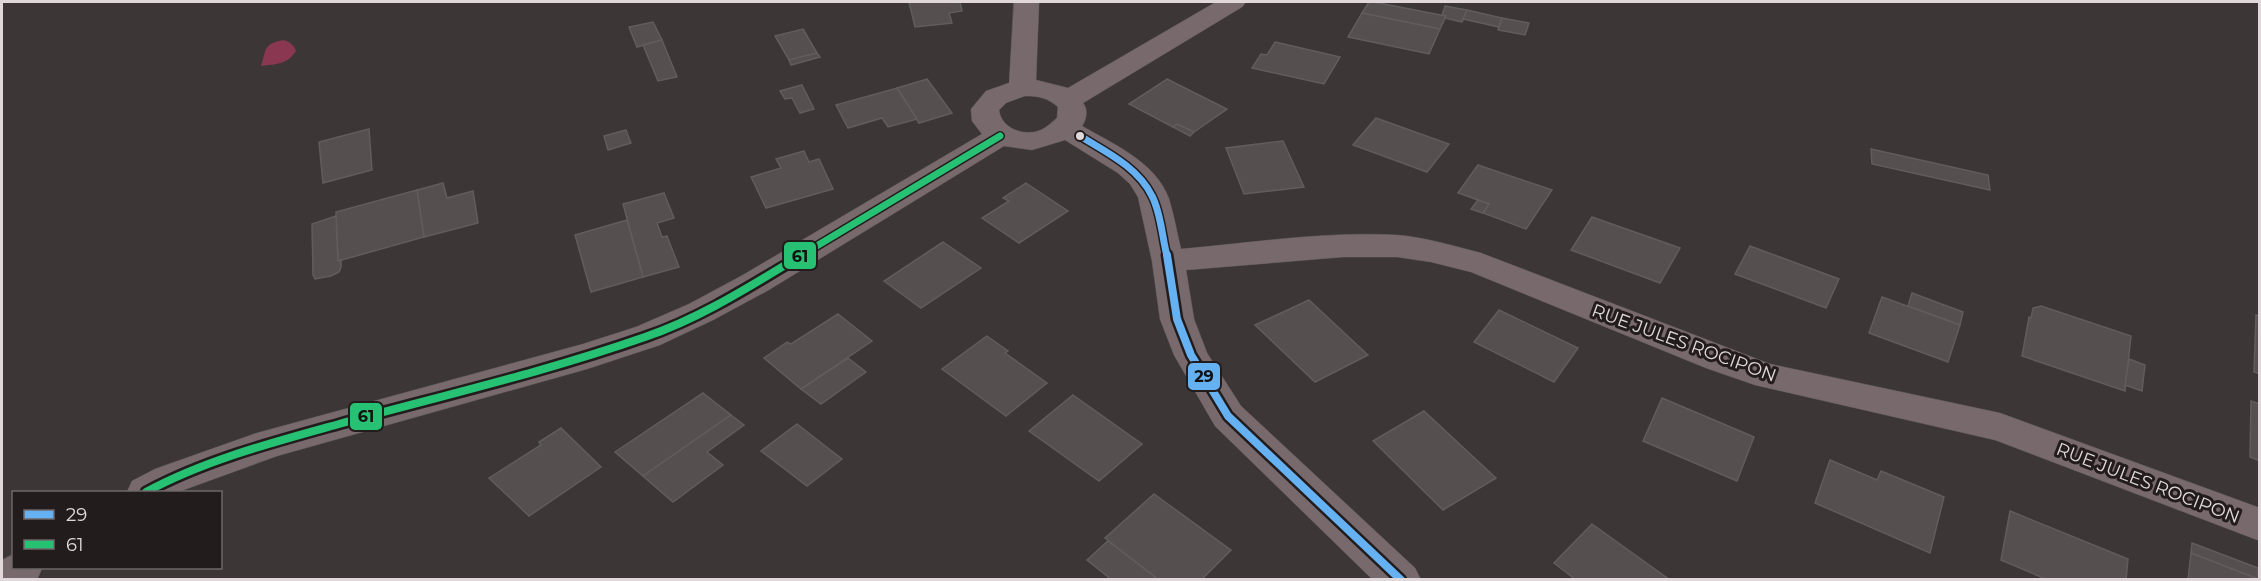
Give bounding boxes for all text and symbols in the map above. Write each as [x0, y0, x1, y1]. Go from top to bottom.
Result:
unlabelled marker [1074, 130, 1086, 142]
line badge: 61 [783, 241, 817, 270]
text: 61 [792, 247, 808, 266]
street label: RUE JULES ROCIPON [1589, 299, 1779, 387]
line badge: 29 [1187, 362, 1221, 391]
text: 29 [1194, 367, 1214, 386]
line badge: 61 [349, 402, 383, 431]
text: 61 [358, 407, 374, 426]
street label: RUE JULES ROCIPON [2053, 438, 2243, 528]
legend [12, 491, 222, 569]
text: 29 [66, 504, 87, 526]
text: 61 [66, 534, 83, 556]

